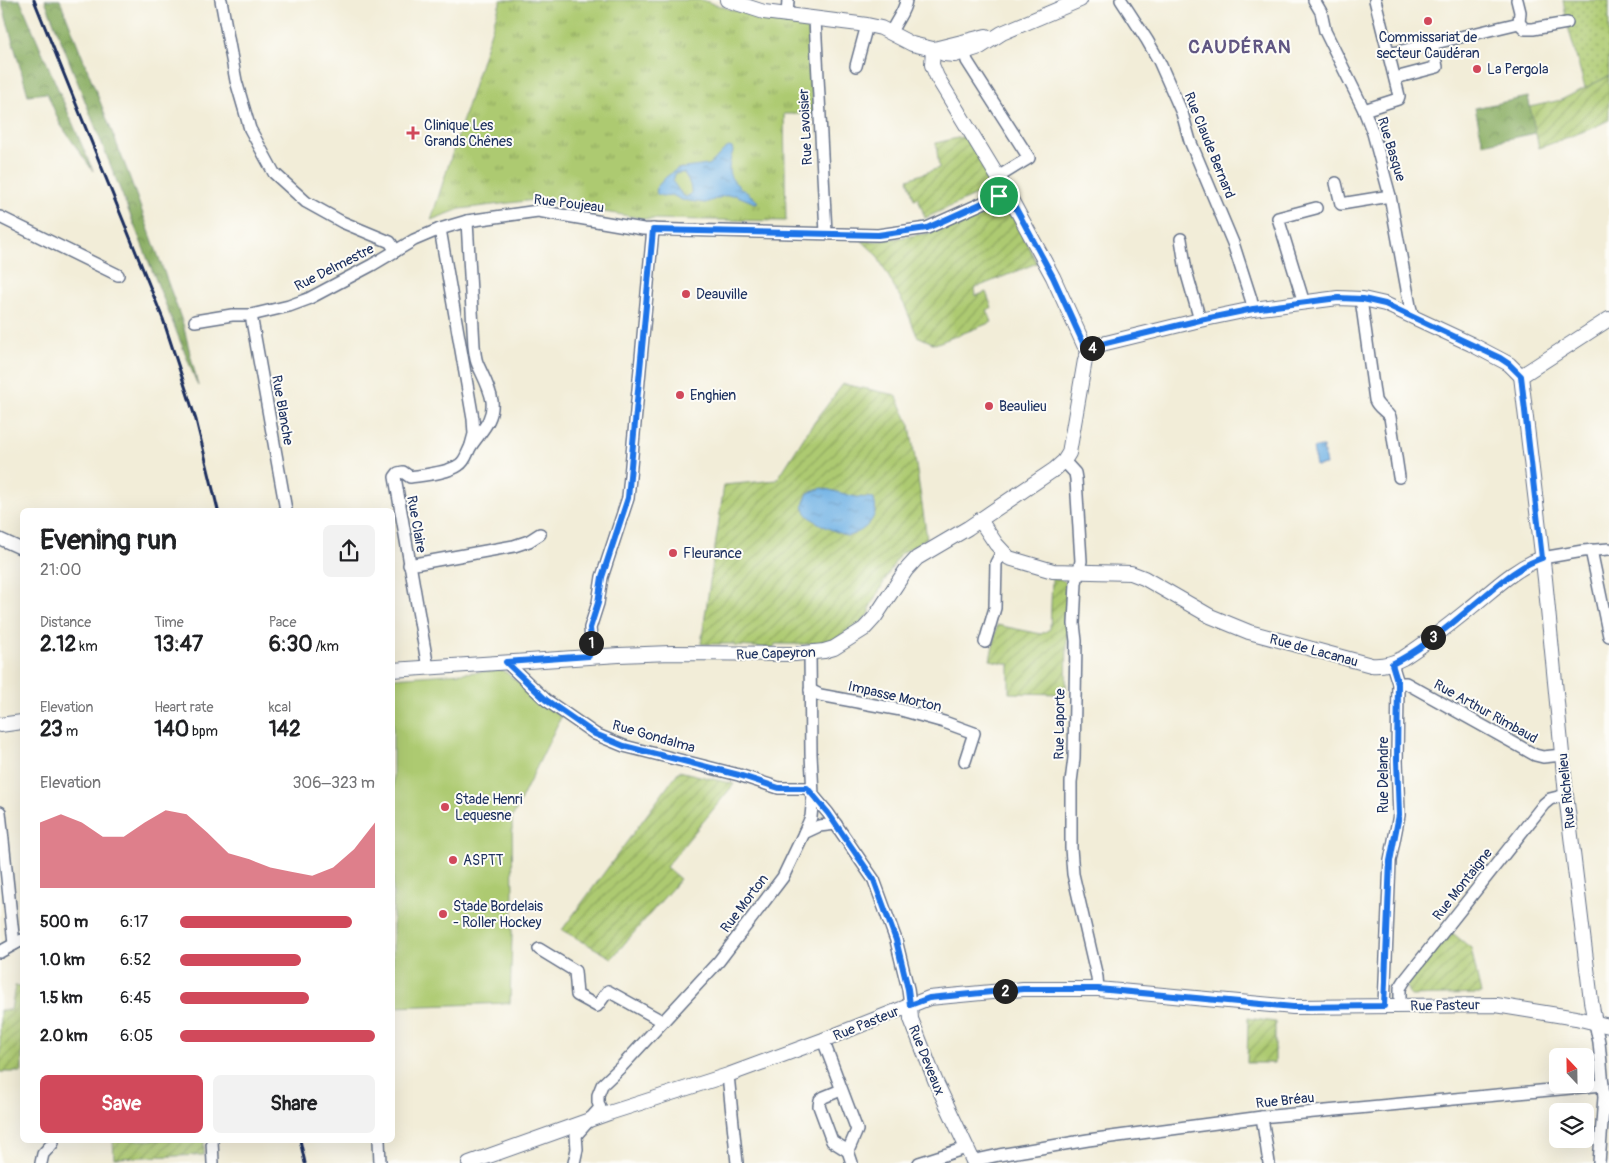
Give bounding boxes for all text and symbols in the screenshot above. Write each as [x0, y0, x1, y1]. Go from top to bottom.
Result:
marker: Commissariat de secteur Caudéran [1422, 15, 1434, 27]
place label: Commissariat de secteur Caudéran [1376, 29, 1480, 62]
district label: CAUDÉRAN [1188, 35, 1292, 59]
place label: La Pergola [1487, 61, 1548, 78]
marker: La Pergola [1471, 63, 1483, 75]
street label: Rue Lavoisier [795, 88, 816, 166]
street label: Rue Claude Bernard [1180, 90, 1239, 201]
street label: Rue Basque [1374, 115, 1409, 183]
place label: Clinique Les Grands Chênes [424, 117, 513, 150]
marker: Clinique Les Grands Chênes [406, 126, 420, 140]
pin [978, 175, 1020, 217]
icon: arrive [985, 182, 1013, 210]
street label: Rue Poujeau [533, 191, 605, 216]
street label: Rue Delmestre [292, 240, 377, 295]
place label: Deauville [696, 286, 747, 303]
marker: Deauville [680, 288, 692, 300]
pin: 4 [1080, 336, 1104, 360]
text: 4 [1088, 340, 1097, 357]
street label: Rue Blanche [268, 374, 297, 447]
place label: Enghien [690, 387, 736, 404]
marker: Enghien [674, 389, 686, 401]
place label: Beaulieu [999, 398, 1047, 415]
marker: Beaulieu [983, 400, 995, 412]
street label: Rue Claire [403, 494, 430, 554]
text: Evening run [40, 523, 177, 558]
button: share [323, 525, 375, 577]
place label: Fleurance [683, 545, 742, 562]
marker: Fleurance [667, 547, 679, 559]
text: 21:00 [40, 560, 81, 580]
text: Distance [40, 614, 91, 631]
text: Time [154, 614, 184, 631]
text: Pace [269, 614, 296, 631]
pin: 3 [1420, 624, 1446, 650]
text: 3 [1430, 629, 1437, 646]
pin: 1 [578, 630, 604, 656]
text: 2.12 [40, 631, 76, 658]
text: 13:47 [154, 631, 203, 658]
text: 6:30 [269, 631, 313, 658]
street label: Rue de Lacanau [1268, 631, 1360, 670]
text: 1 [589, 635, 594, 652]
text: km [76, 638, 98, 655]
text: /km [313, 638, 339, 655]
street label: Rue Capeyron [736, 644, 816, 663]
street label: Rue Arthur Rimbaud [1431, 676, 1541, 747]
street label: Impasse Morton [846, 677, 943, 716]
street label: Rue Laporte [1050, 688, 1069, 760]
text: Elevation [40, 699, 93, 716]
text: Heart rate [154, 699, 213, 716]
text: kcal [269, 699, 291, 716]
text: 23 [40, 716, 63, 743]
text: 140 [154, 716, 189, 743]
text: 142 [269, 716, 301, 743]
street label: Rue Gondalma [611, 717, 697, 756]
text: m [63, 723, 78, 740]
text: bpm [189, 723, 218, 740]
street label: Rue Delandre [1375, 737, 1392, 813]
street label: Rue Richelieu [1554, 752, 1579, 830]
text: Elevation [40, 773, 101, 793]
text: 306–323 m [292, 773, 375, 793]
place label: Stade Henri Lequesne [455, 791, 523, 824]
marker: Stade Henri Lequesne [439, 801, 451, 813]
street label: Rue Montaigne [1429, 845, 1496, 924]
place label: ASPTT [463, 852, 504, 869]
marker: ASPTT [447, 854, 459, 866]
street label: Rue Morton [717, 871, 772, 936]
place label: Stade Bordelais - Roller Hockey [453, 898, 544, 931]
marker: Stade Bordelais - Roller Hockey [437, 908, 449, 920]
text: 500 m [40, 912, 88, 932]
text: 6:17 [120, 912, 148, 932]
text: 1.0 km [40, 950, 85, 970]
text: 6:52 [120, 950, 151, 970]
pin: 2 [992, 978, 1018, 1004]
text: 2 [1002, 983, 1009, 1000]
text: 1.5 km [40, 988, 83, 1008]
text: 6:45 [120, 988, 152, 1008]
street label: Rue Pasteur [1410, 996, 1480, 1015]
street label: Rue Pasteur [831, 1003, 902, 1044]
street label: Rue Deveaux [905, 1023, 948, 1098]
text: 2.0 km [40, 1026, 88, 1046]
text: 6:05 [120, 1026, 153, 1046]
north arrow [1549, 1048, 1594, 1092]
map controls [1549, 1048, 1594, 1148]
button: Save [40, 1075, 203, 1133]
button: Share [213, 1075, 375, 1133]
street label: Rue Bréau [1255, 1089, 1315, 1112]
button: layers [1549, 1103, 1594, 1148]

